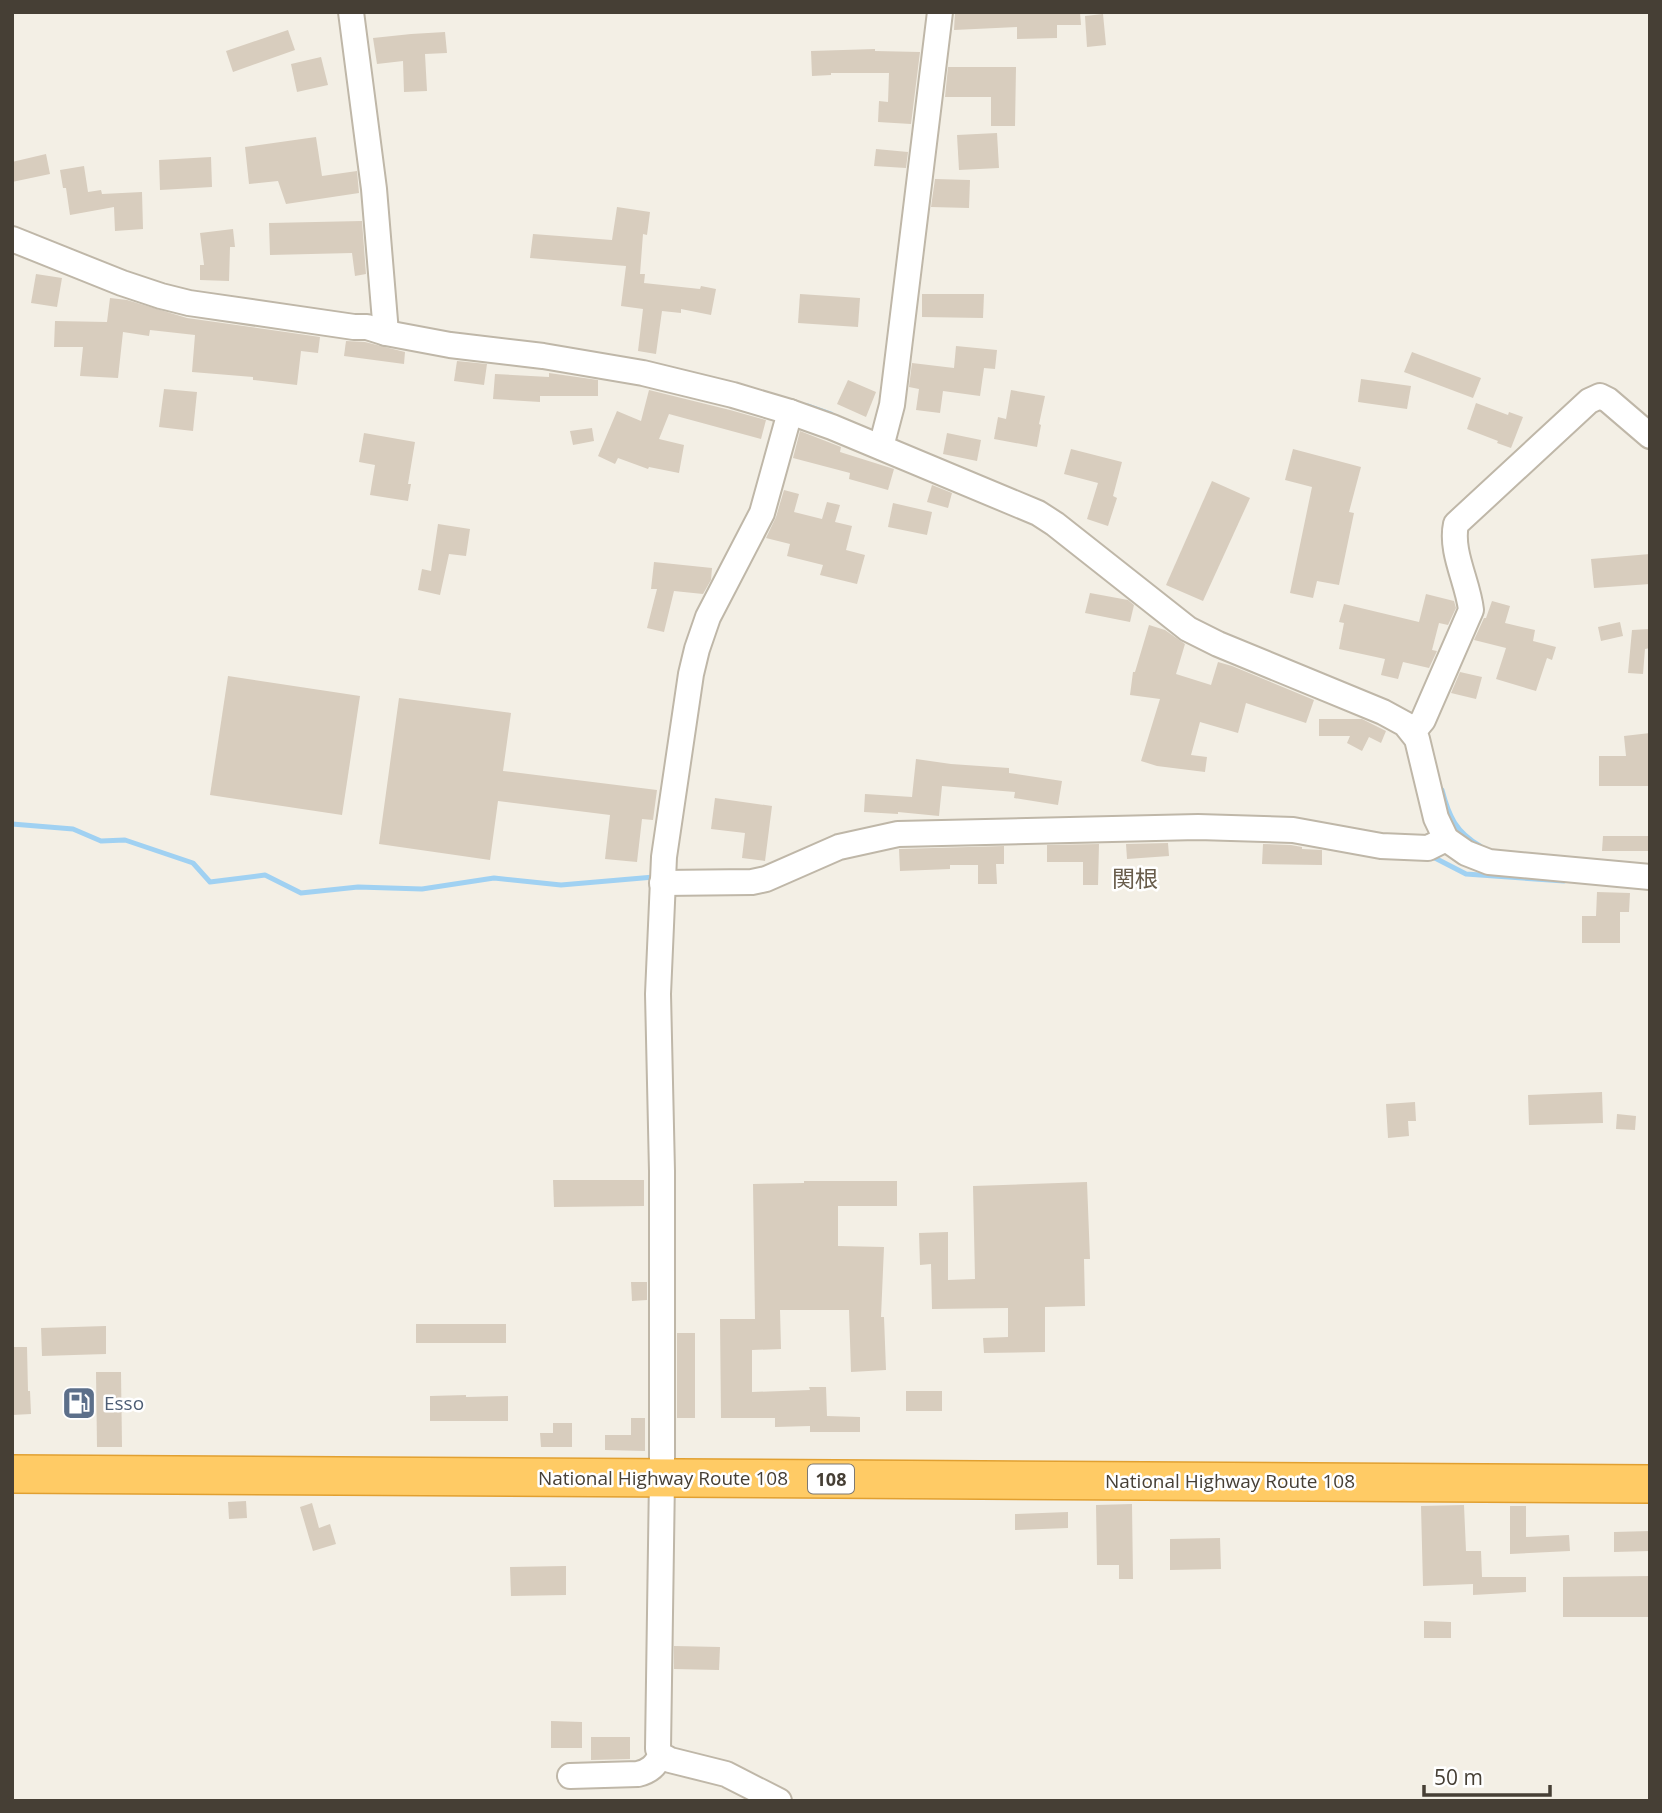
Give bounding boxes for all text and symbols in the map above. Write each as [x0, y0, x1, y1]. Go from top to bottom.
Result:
district label: 関根 [1112, 862, 1158, 894]
fuel station icon: Esso [60, 1384, 98, 1422]
place label: Esso [104, 1390, 144, 1416]
road number: 108 [808, 1464, 854, 1494]
street label: National Highway Route 108 [538, 1465, 788, 1491]
street label: National Highway Route 108 [1105, 1468, 1355, 1494]
scale bar [1424, 1754, 1550, 1798]
text: 50 m [1434, 1763, 1483, 1791]

